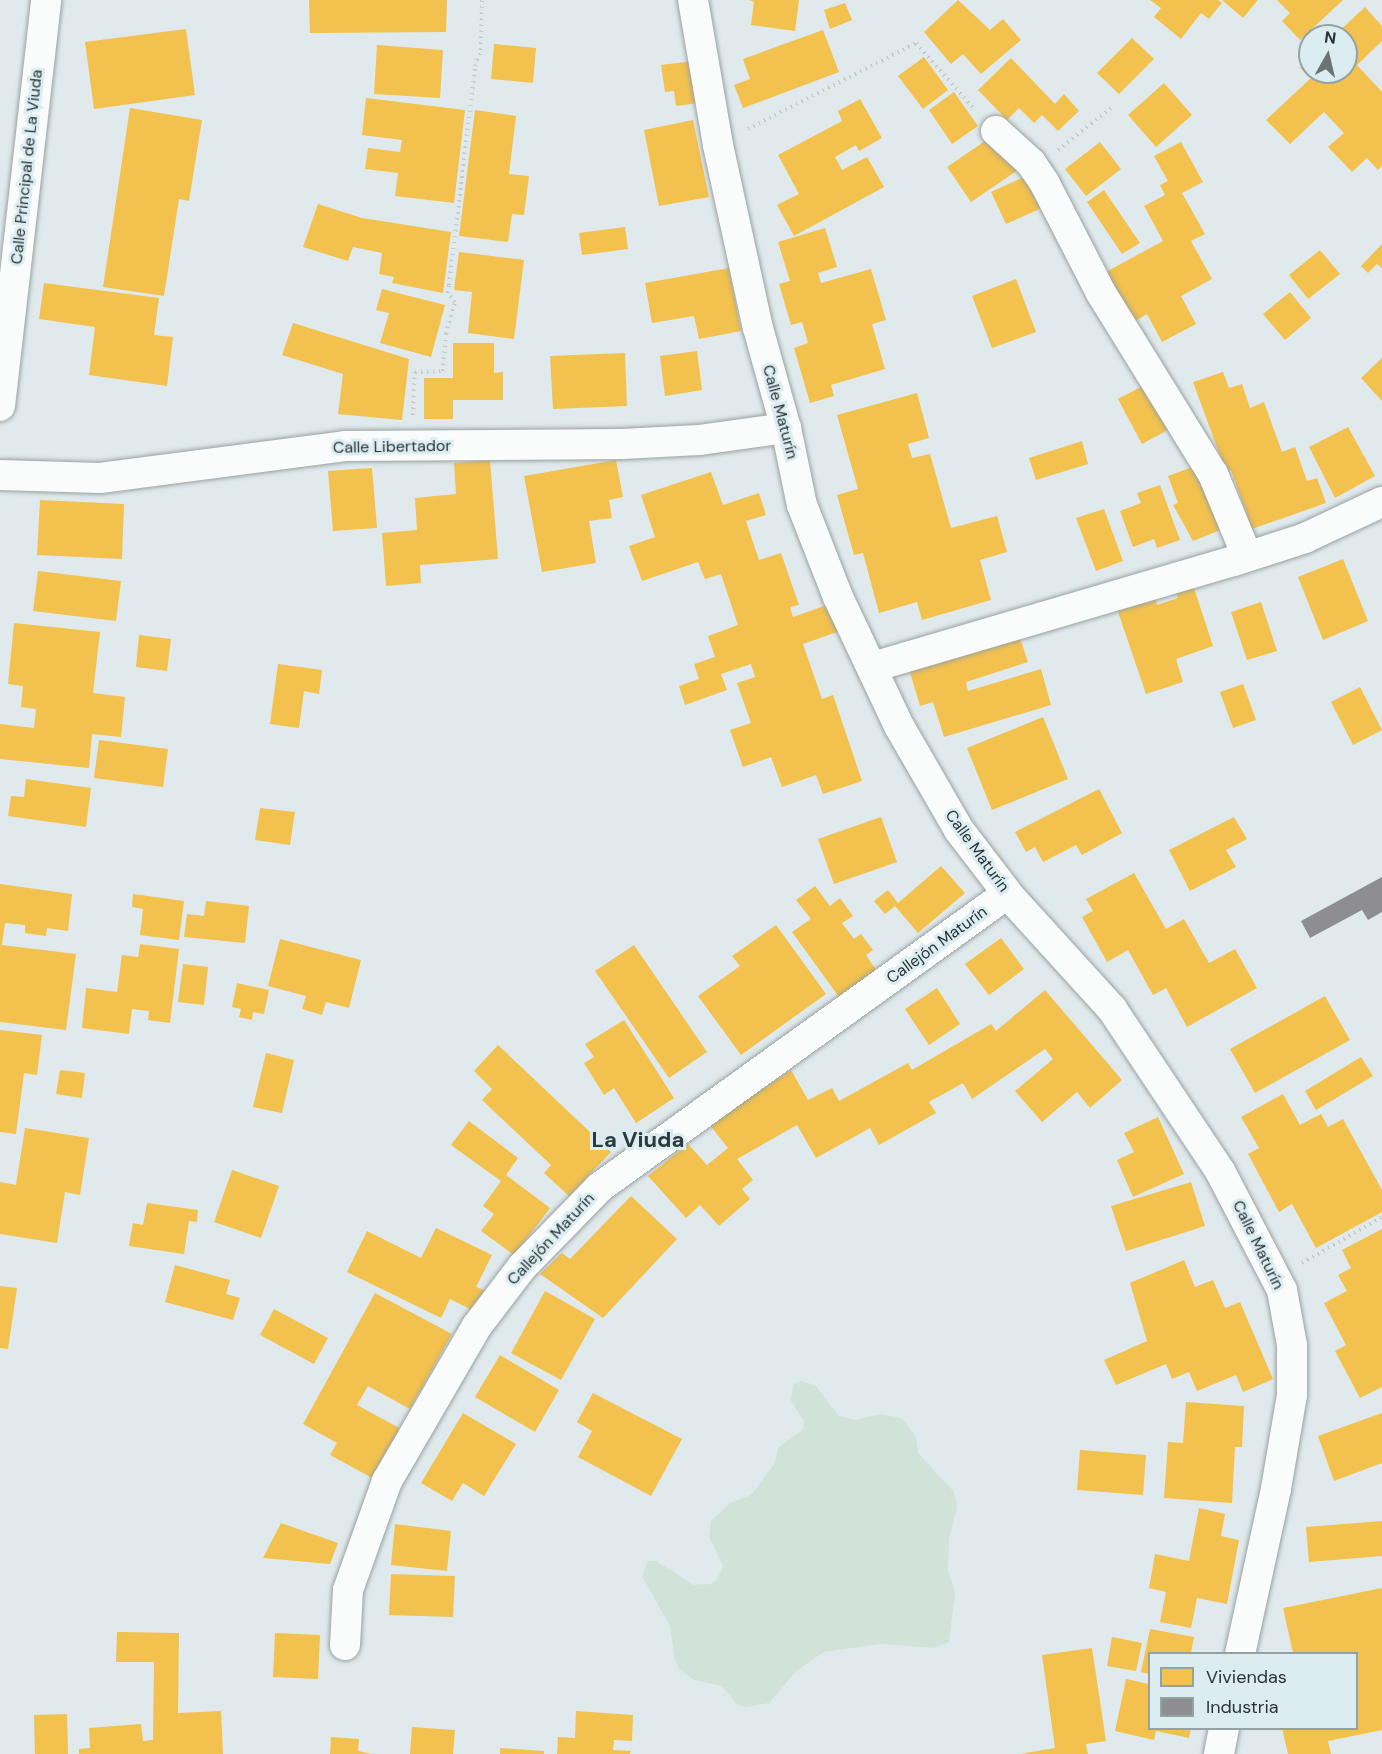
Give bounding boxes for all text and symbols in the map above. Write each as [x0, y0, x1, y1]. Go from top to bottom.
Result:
north arrow [1298, 24, 1358, 84]
text: N [1323, 26, 1338, 49]
street label: Calle Principal de La Viuda [7, 69, 47, 265]
street label: Calle Maturín [758, 363, 802, 461]
street label: Calle Libertador [333, 436, 451, 458]
street label: Calle Maturín [941, 806, 1013, 896]
street label: Callejón Maturín [883, 902, 991, 988]
district label: La Viuda [592, 1127, 684, 1153]
street label: Callejón Maturín [503, 1189, 599, 1289]
street label: Calle Maturín [1228, 1197, 1288, 1293]
legend [1148, 1652, 1358, 1730]
text: Viviendas [1206, 1665, 1287, 1689]
text: Industria [1206, 1695, 1279, 1719]

